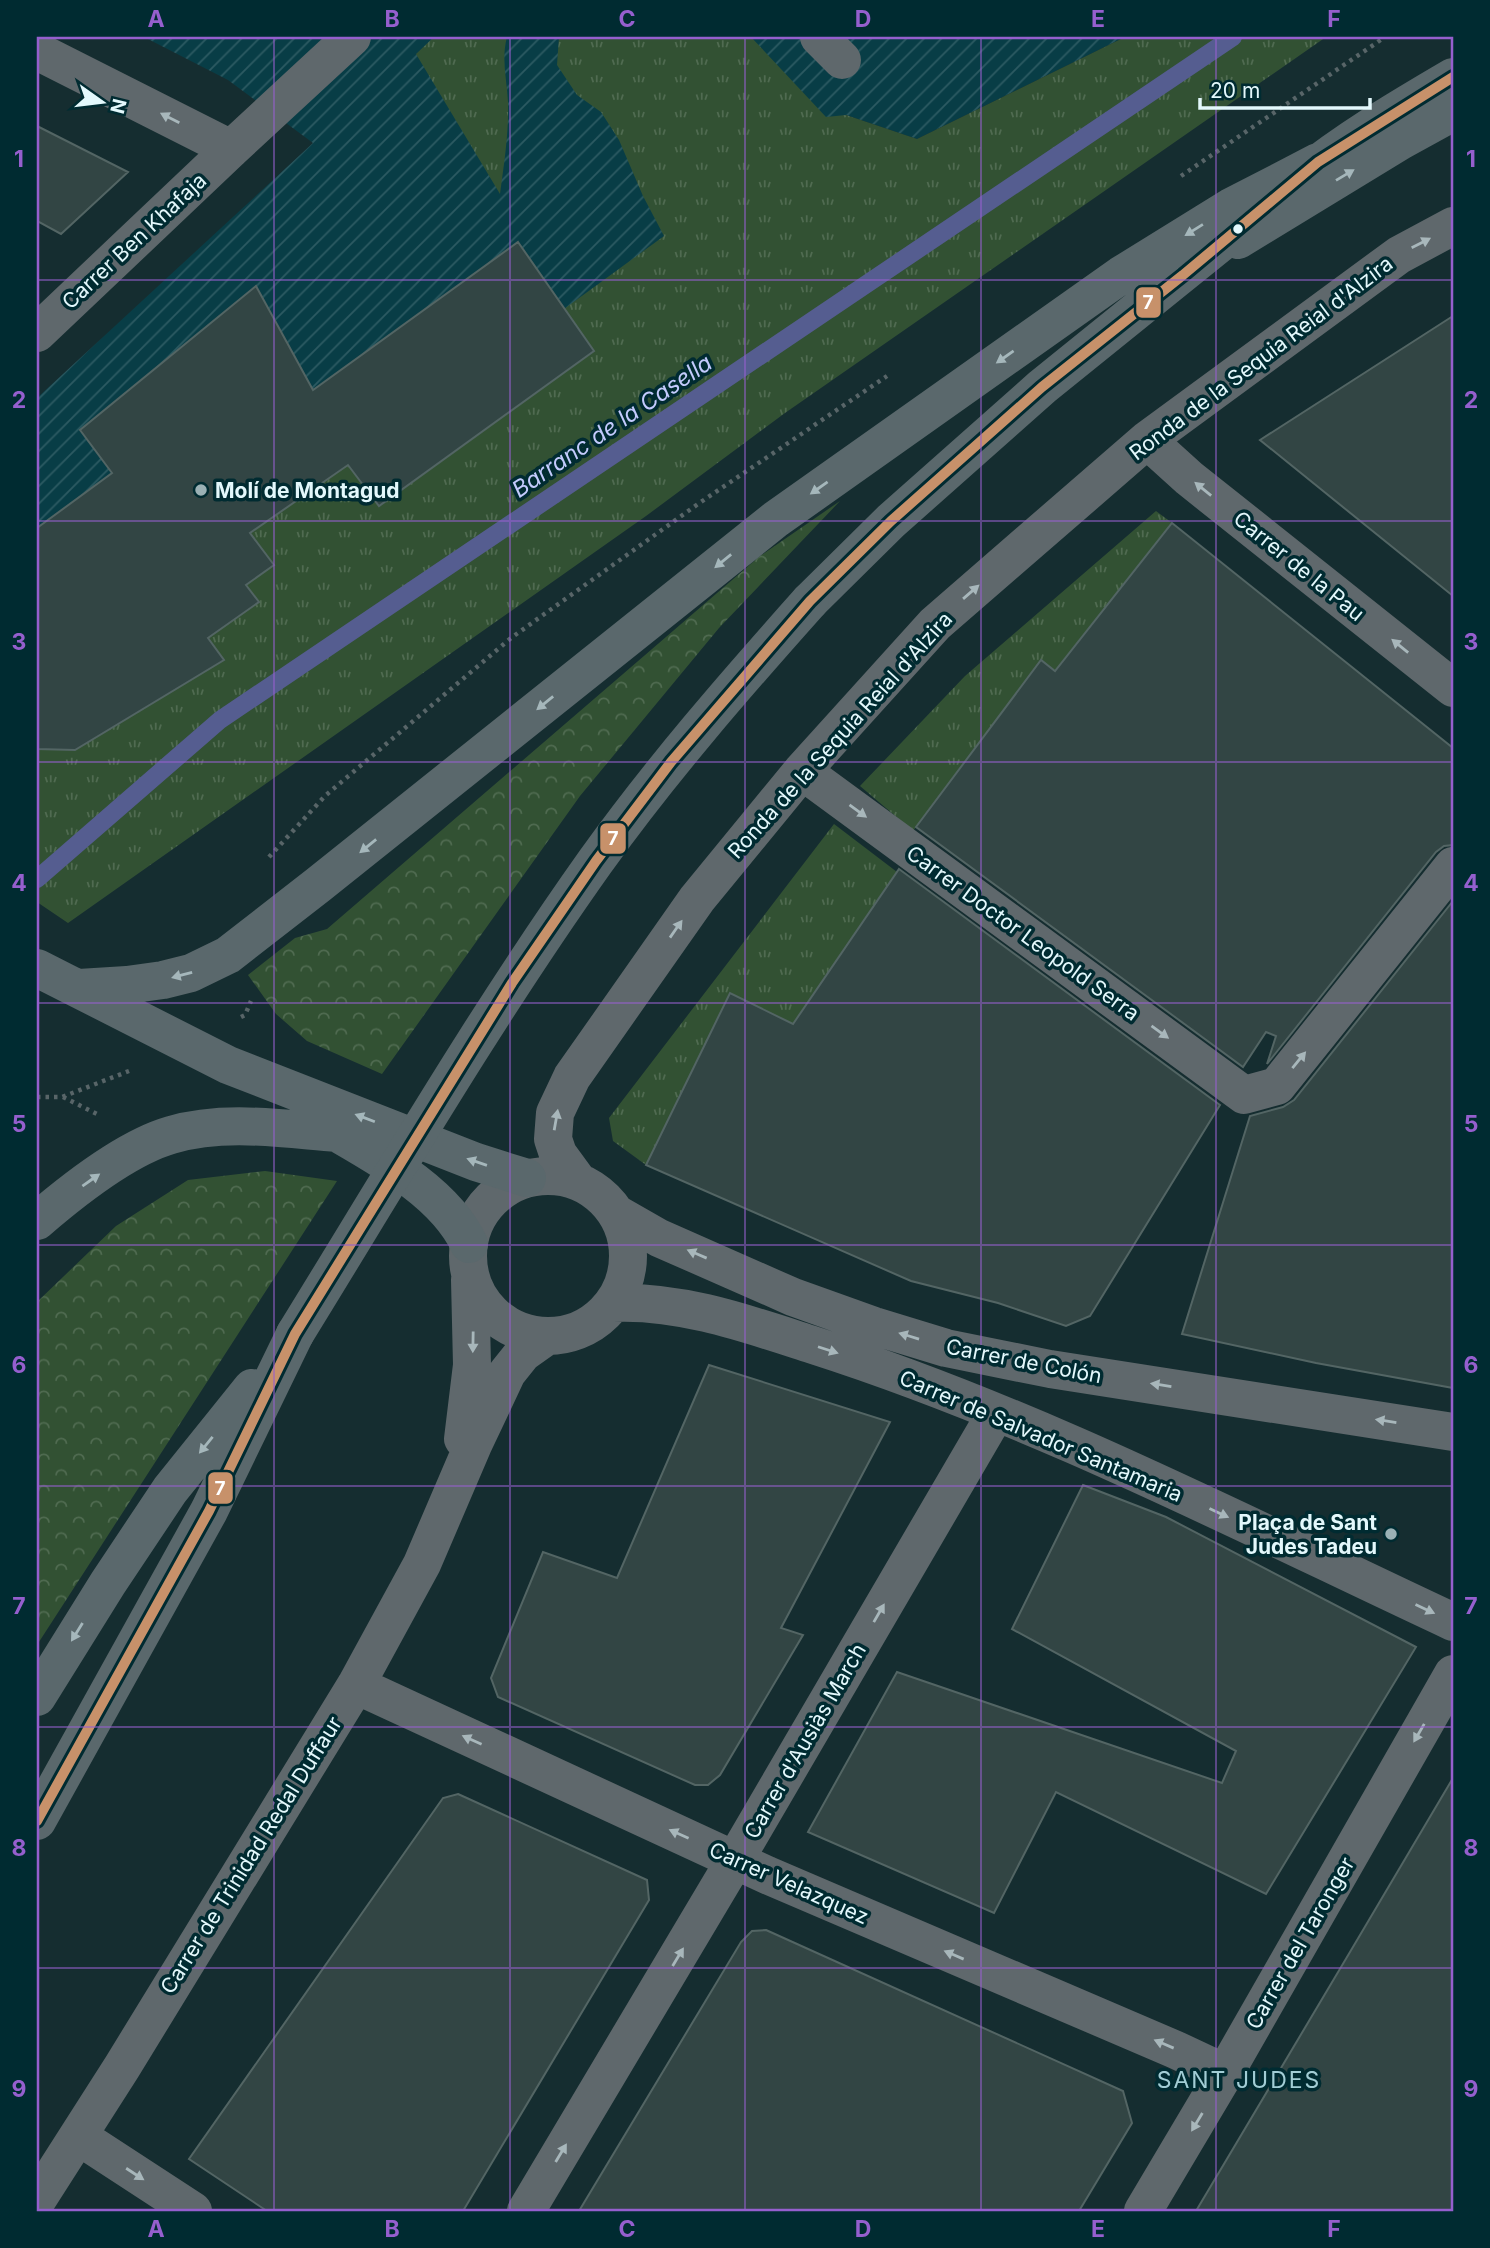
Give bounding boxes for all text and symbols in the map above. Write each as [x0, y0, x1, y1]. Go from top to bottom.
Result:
text: A [147, 5, 165, 33]
text: B [384, 5, 400, 33]
text: C [618, 5, 636, 33]
text: D [855, 5, 871, 33]
text: E [1091, 5, 1105, 33]
text: F [1327, 5, 1341, 33]
north arrow [66, 66, 136, 136]
scale bar [1200, 66, 1369, 110]
text: 20 m [1210, 78, 1260, 103]
text: N [105, 96, 131, 116]
one-way arrow [160, 113, 180, 124]
text: 1 [14, 145, 24, 173]
text: 1 [1466, 145, 1476, 173]
street label: Carrer Ben Khafaja [57, 168, 211, 314]
one-way arrow [1336, 168, 1355, 181]
unlabelled marker [1231, 222, 1245, 236]
one-way arrow [1184, 224, 1203, 236]
one-way arrow [1411, 237, 1431, 249]
street label: Ronda de la Sequia Reial d'Alzira [1124, 251, 1398, 465]
line badge: 7 [1135, 286, 1162, 319]
text: 7 [1142, 291, 1154, 314]
water label: Barranc de la Casella [507, 349, 717, 503]
one-way arrow [996, 350, 1014, 364]
text: 2 [12, 386, 26, 414]
text: 2 [1464, 386, 1478, 414]
place label: Molí de Montagud [215, 478, 400, 503]
one-way arrow [810, 481, 828, 495]
one-way arrow [1194, 481, 1212, 496]
marker: Molí de Montagud [193, 482, 209, 498]
street label: Carrer de la Pau [1229, 506, 1369, 626]
one-way arrow [714, 554, 732, 569]
one-way arrow [962, 584, 980, 600]
street label: Ronda de la Sequia Reial d'Alzira [723, 607, 957, 863]
text: 3 [12, 628, 26, 656]
text: 3 [1464, 628, 1478, 656]
one-way arrow [1391, 638, 1409, 653]
one-way arrow [536, 695, 553, 710]
one-way arrow [848, 804, 867, 818]
line badge: 7 [599, 822, 627, 855]
text: 7 [607, 827, 619, 850]
one-way arrow [359, 838, 377, 853]
street label: Carrer Doctor Leopold Serra [902, 840, 1144, 1026]
text: 4 [11, 869, 27, 897]
text: 4 [1463, 869, 1479, 897]
one-way arrow [669, 919, 682, 938]
one-way arrow [171, 970, 193, 981]
one-way arrow [1150, 1025, 1168, 1040]
one-way arrow [1291, 1051, 1306, 1069]
one-way arrow [551, 1109, 562, 1131]
text: 5 [12, 1110, 26, 1138]
text: 5 [1464, 1110, 1478, 1138]
one-way arrow [354, 1113, 375, 1124]
one-way arrow [466, 1156, 487, 1167]
one-way arrow [82, 1173, 100, 1187]
one-way arrow [686, 1249, 707, 1260]
one-way arrow [898, 1330, 919, 1341]
one-way arrow [467, 1331, 479, 1353]
street label: Carrer de Colón [944, 1334, 1104, 1388]
one-way arrow [818, 1345, 839, 1356]
text: 6 [12, 1351, 26, 1379]
text: 6 [1464, 1351, 1478, 1379]
street label: Carrer de Salvador Santamaria [896, 1365, 1186, 1507]
one-way arrow [1150, 1379, 1172, 1390]
one-way arrow [1375, 1415, 1397, 1426]
one-way arrow [198, 1435, 213, 1453]
line badge: 7 [207, 1471, 234, 1505]
text: 7 [214, 1477, 226, 1500]
one-way arrow [1209, 1507, 1229, 1519]
place label: Plaça de Sant Judes Tadeu [1238, 1510, 1377, 1559]
marker: Plaça de Sant Judes Tadeu [1383, 1526, 1399, 1542]
text: 7 [12, 1592, 26, 1620]
text: 7 [1464, 1592, 1478, 1620]
one-way arrow [873, 1603, 885, 1622]
one-way arrow [1415, 1603, 1435, 1615]
one-way arrow [71, 1622, 84, 1641]
street label: Carrer d'Ausiàs March [739, 1639, 871, 1843]
street label: Carrer de Trinidad Redal Duffaur [155, 1712, 347, 1998]
one-way arrow [1413, 1723, 1426, 1742]
one-way arrow [462, 1734, 482, 1746]
one-way arrow [669, 1828, 689, 1840]
text: 8 [12, 1834, 26, 1862]
text: 8 [1464, 1834, 1478, 1862]
street label: Carrer Velazquez [706, 1837, 872, 1929]
street label: Carrer del Taronger [1241, 1852, 1359, 2033]
one-way arrow [671, 1948, 684, 1967]
one-way arrow [944, 1949, 965, 1960]
one-way arrow [1153, 2039, 1174, 2050]
district label: SANT JUDES [1157, 2066, 1321, 2094]
text: 9 [12, 2075, 26, 2103]
text: 9 [1464, 2075, 1478, 2103]
one-way arrow [1191, 2112, 1203, 2131]
one-way arrow [555, 2143, 568, 2162]
one-way arrow [125, 2167, 144, 2180]
text: A [147, 2215, 165, 2243]
text: B [384, 2215, 400, 2243]
text: C [618, 2215, 636, 2243]
text: D [855, 2215, 871, 2243]
text: E [1091, 2215, 1105, 2243]
text: F [1327, 2215, 1341, 2243]

